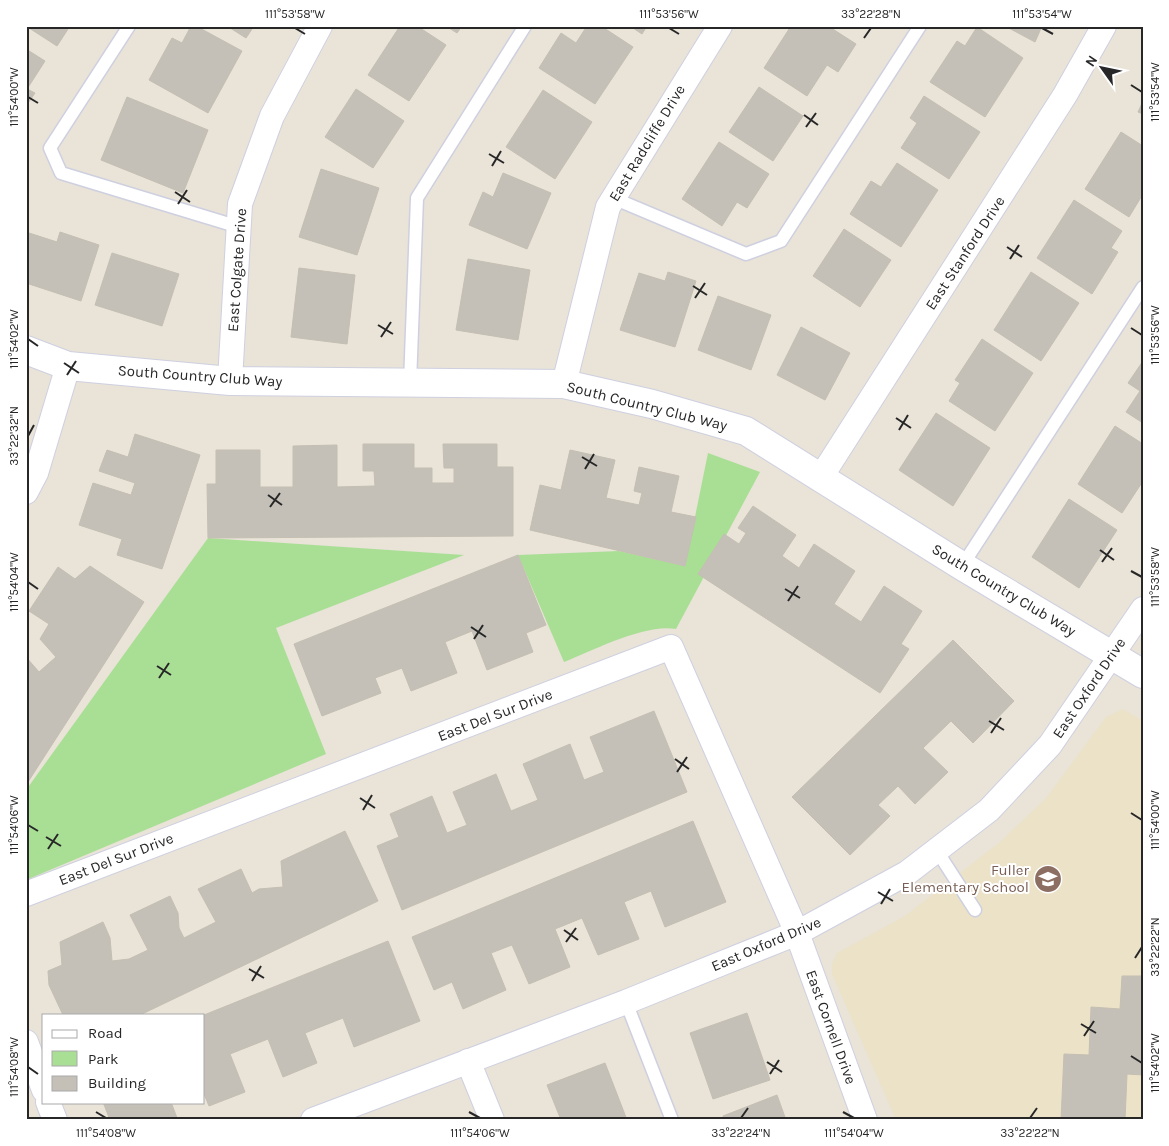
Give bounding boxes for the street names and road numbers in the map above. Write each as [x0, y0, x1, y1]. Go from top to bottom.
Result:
street label: East Radcliffe Drive [605, 81, 689, 205]
street label: East Stanford Drive [921, 193, 1009, 313]
street label: East Colgate Drive [224, 208, 250, 332]
street label: South Country Club Way [117, 361, 283, 391]
street label: South Country Club Way [565, 377, 729, 435]
street label: South Country Club Way [929, 540, 1079, 640]
street label: East Oxford Drive [1049, 634, 1129, 742]
street label: East Del Sur Drive [435, 685, 555, 745]
street label: East Del Sur Drive [56, 829, 176, 889]
street label: East Oxford Drive [708, 913, 824, 975]
street label: East Cornell Drive [802, 967, 860, 1087]

